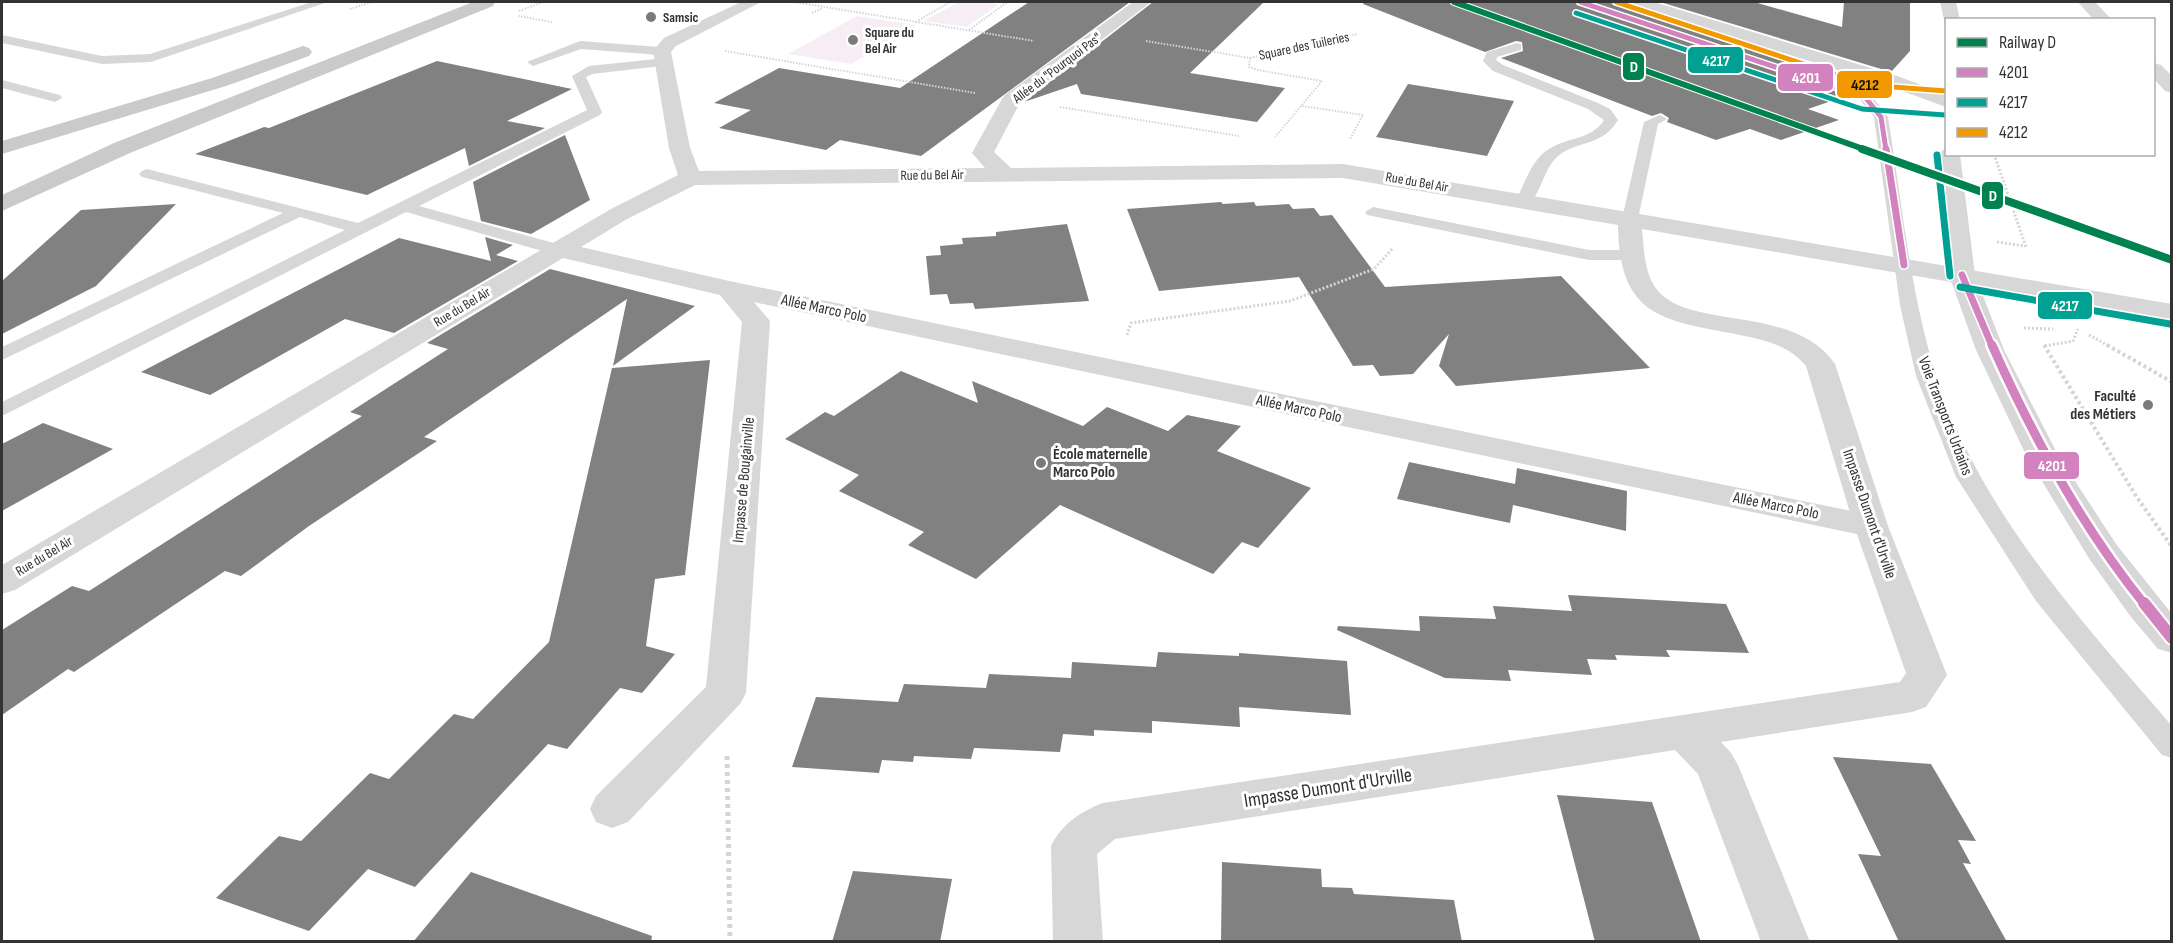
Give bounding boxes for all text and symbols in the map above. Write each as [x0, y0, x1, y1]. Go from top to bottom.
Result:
place label: Samsic [663, 9, 699, 26]
marker: Samsic [644, 10, 658, 24]
legend [1945, 18, 2155, 156]
place label: Square du Bel Air [865, 24, 914, 57]
street label: Square des Tuileries [1257, 28, 1351, 64]
street label: Allée du "Pourquoi Pas" [1008, 29, 1105, 108]
text: Railway D [1999, 32, 2056, 53]
marker: Square du Bel Air [846, 33, 860, 47]
line badge: 4217 [1687, 46, 1744, 74]
line badge: D [1622, 52, 1645, 81]
text: 4217 [1702, 52, 1730, 71]
text: D [1630, 58, 1638, 77]
text: 4201 [1999, 62, 2029, 83]
line badge: 4201 [1777, 63, 1834, 92]
text: 4201 [1792, 69, 1821, 88]
line badge: 4212 [1836, 70, 1893, 99]
text: 4212 [1851, 76, 1879, 95]
text: 4217 [1999, 92, 2028, 113]
text: 4212 [1999, 122, 2028, 143]
street label: Rue du Bel Air [900, 166, 964, 184]
street label: Rue du Bel Air [1384, 168, 1450, 196]
line badge: D [1981, 181, 2004, 210]
text: D [1989, 187, 1997, 206]
street label: Rue du Bel Air [430, 283, 494, 331]
street label: Allée Marco Polo [779, 290, 869, 327]
line badge: 4217 [2037, 291, 2093, 320]
text: 4217 [2051, 297, 2079, 316]
street label: Voie Transports Urbains [1914, 354, 1976, 478]
place label: Faculté des Métiers [2070, 387, 2136, 424]
street label: Allée Marco Polo [1254, 390, 1344, 427]
marker: Faculté des Métiers [2141, 398, 2155, 412]
street label: Impasse de Bougainville [729, 416, 759, 544]
place label: École maternelle Marco Polo [1053, 445, 1148, 482]
street label: Impasse Dumont d'Urville [1838, 447, 1900, 581]
line badge: 4201 [2023, 451, 2080, 480]
marker: École maternelle Marco Polo [1034, 456, 1048, 470]
text: 4201 [2038, 457, 2067, 476]
street label: Allée Marco Polo [1731, 488, 1820, 524]
street label: Rue du Bel Air [12, 532, 76, 580]
street label: Impasse Dumont d'Urville [1242, 763, 1414, 813]

